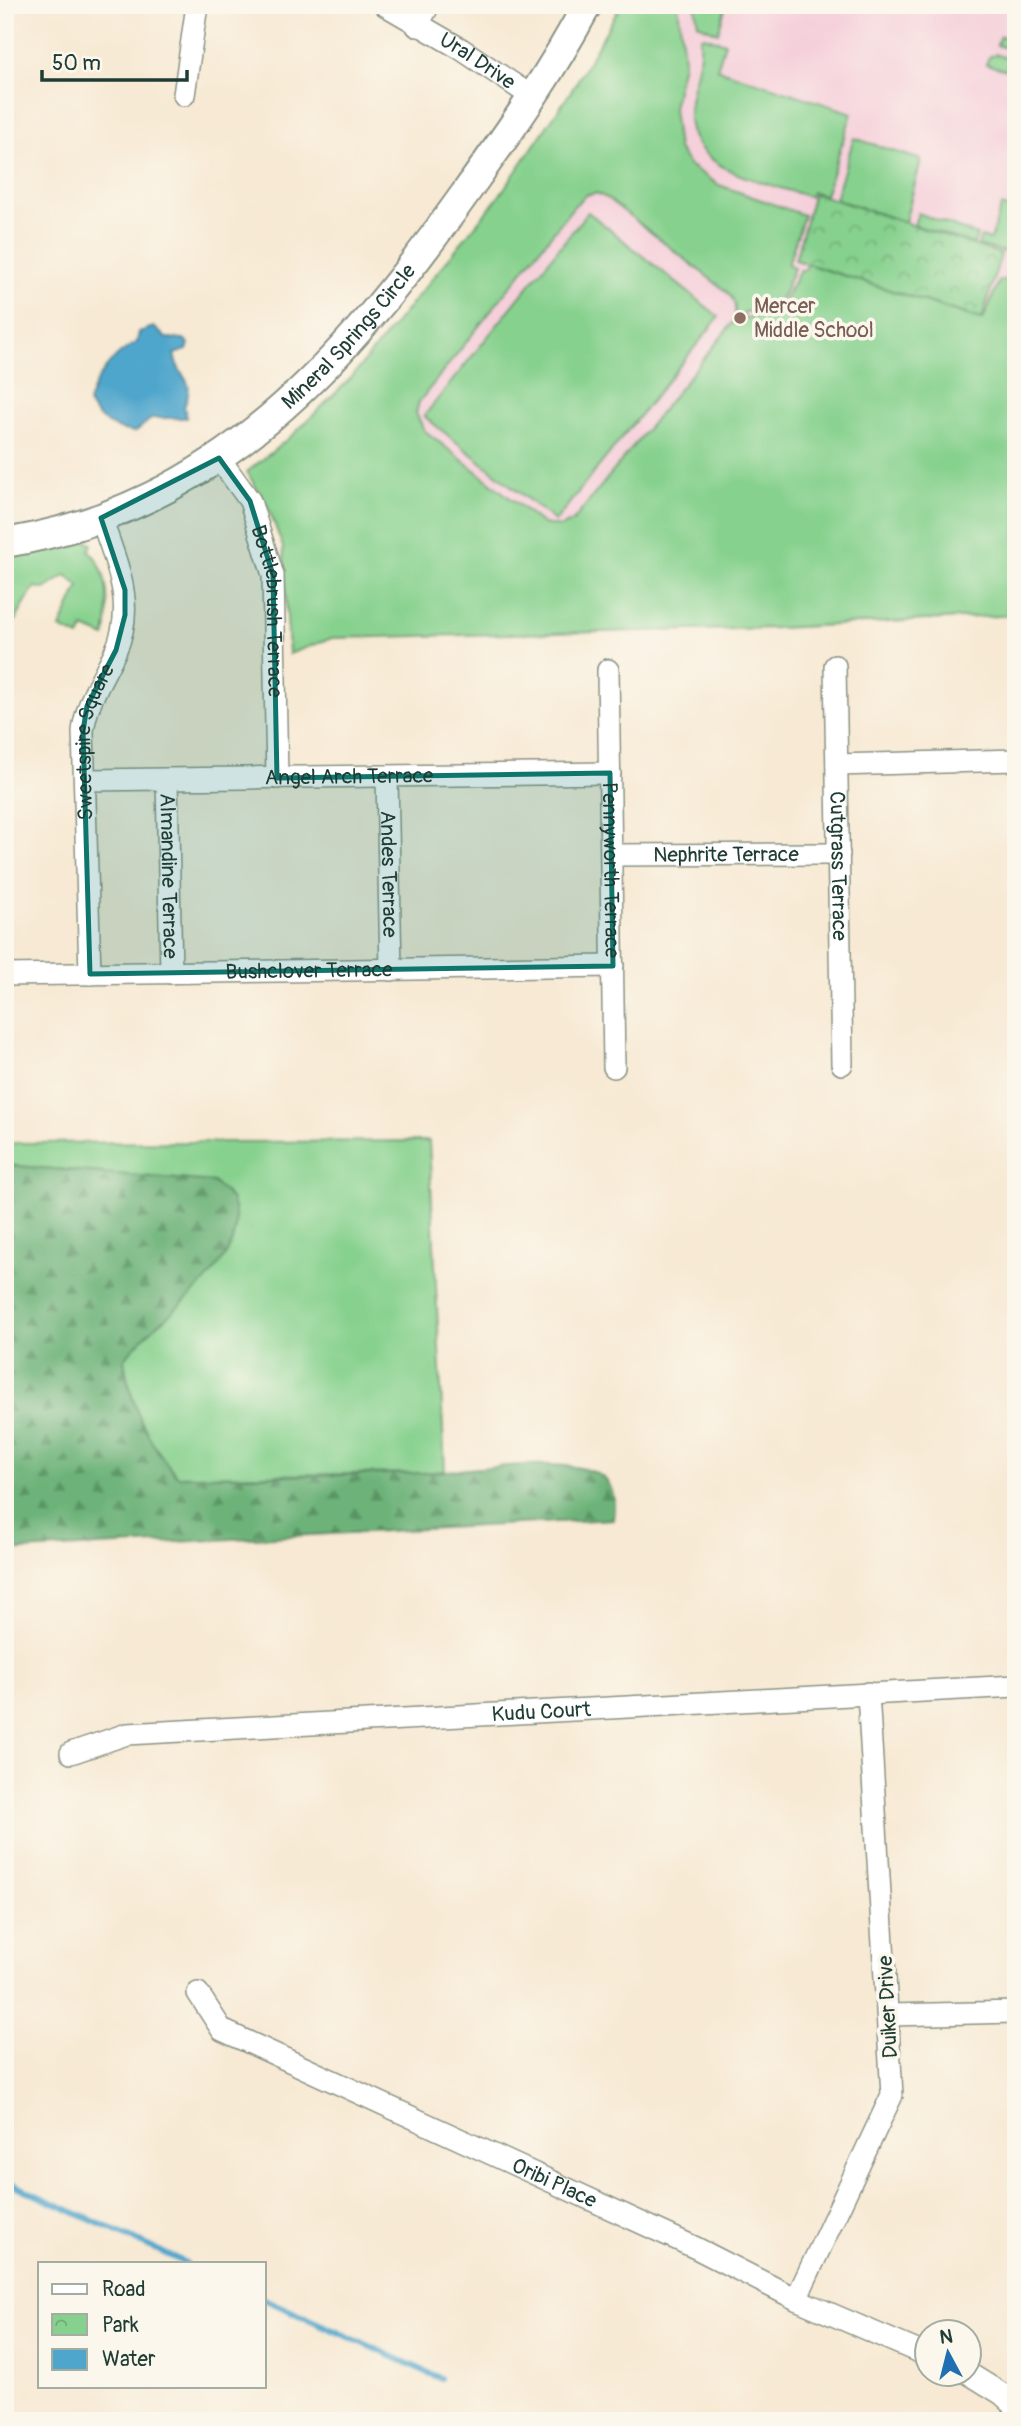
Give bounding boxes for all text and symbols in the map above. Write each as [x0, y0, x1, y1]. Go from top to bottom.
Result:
street label: Ural Drive [435, 26, 521, 96]
scale bar [42, 38, 187, 82]
text: 50 m [52, 50, 101, 77]
street label: Mineral Springs Circle [276, 258, 422, 415]
place label: Mercer Middle School [754, 293, 874, 344]
marker: Mercer Middle School [732, 310, 748, 326]
street label: Bottlebrush Terrace [245, 522, 289, 698]
street label: Sweetspire Square [69, 658, 121, 821]
street label: Angel Arch Terrace [264, 762, 434, 791]
street label: Pennyworth Terrace [596, 782, 626, 959]
street label: Cutgrass Terrace [824, 791, 853, 942]
street label: Almandine Terrace [154, 793, 184, 960]
street label: Andes Terrace [374, 810, 404, 938]
street label: Nephrite Terrace [653, 841, 799, 868]
street label: Bushclover Terrace [225, 956, 393, 985]
street label: Kudu Court [491, 1695, 592, 1728]
street label: Duiker Drive [872, 1954, 904, 2059]
street label: Oribi Place [508, 2152, 602, 2214]
legend [38, 2262, 266, 2388]
text: Road [102, 2276, 146, 2303]
text: Park [102, 2312, 139, 2339]
north arrow [912, 2318, 982, 2388]
text: N [938, 2324, 954, 2350]
text: Water [102, 2346, 156, 2373]

